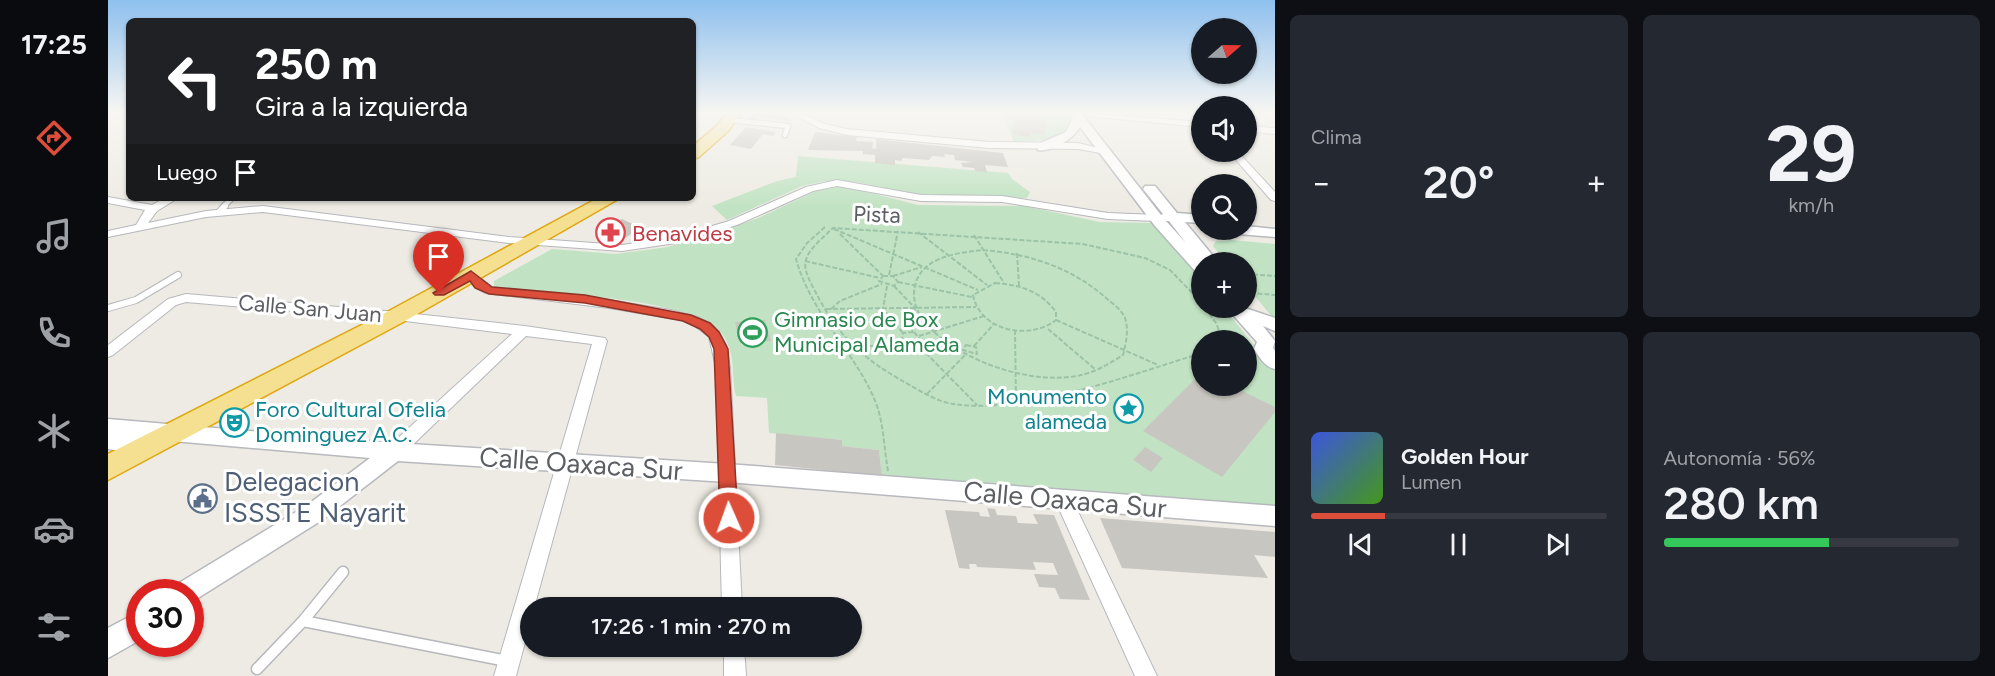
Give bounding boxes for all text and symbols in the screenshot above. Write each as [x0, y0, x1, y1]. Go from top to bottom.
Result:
north arrow [1191, 18, 1257, 84]
map controls [1191, 18, 1257, 396]
text: 17:25 [21, 28, 87, 61]
text: 250 m [255, 39, 378, 90]
icon: left [156, 42, 234, 120]
text: Gira a la izquierda [255, 90, 468, 123]
button: sound [1191, 96, 1257, 162]
text: 29 [1766, 107, 1856, 201]
icon: directions [33, 117, 75, 159]
text: Clima [1311, 125, 1362, 149]
text: 20° [1423, 155, 1495, 209]
icon: arrive [229, 156, 262, 189]
text: Luego [156, 159, 217, 186]
text: − [1311, 163, 1332, 202]
text: + [1586, 163, 1607, 202]
button: search [1191, 174, 1257, 240]
text: km/h [1788, 193, 1834, 217]
street label: Pista [853, 200, 901, 229]
icon: music [33, 215, 75, 257]
pharmacy icon: Benavides [595, 217, 627, 249]
place label: Benavides [632, 220, 733, 247]
pin [413, 231, 464, 293]
icon: arrive [422, 240, 455, 273]
button: + [1191, 252, 1257, 318]
street label: Calle San Juan [237, 289, 383, 328]
place label: Gimnasio de Box Municipal Alameda [774, 306, 960, 358]
icon: phone [33, 312, 75, 354]
sports icon: Gimnasio de Box Municipal Alameda [737, 316, 769, 348]
button: − [1191, 330, 1257, 396]
place label: Monumento alameda [987, 383, 1107, 435]
place icon: Monumento alameda [1112, 393, 1144, 425]
place label: Foro Cultural Ofelia Dominguez A.C. [255, 396, 446, 448]
theatre icon: Foro Cultural Ofelia Dominguez A.C. [218, 406, 250, 438]
icon: climate [33, 410, 75, 452]
street label: Calle Oaxaca Sur [478, 440, 684, 487]
text: Golden Hour [1401, 443, 1529, 470]
text: Autonomía · 56% [1664, 446, 1815, 470]
place label: Delegacion ISSSTE Nayarit [224, 465, 406, 529]
text: Lumen [1401, 470, 1462, 494]
street label: Calle Oaxaca Sur [962, 474, 1168, 525]
text: 280 km [1664, 476, 1819, 530]
public building icon: Delegacion ISSSTE Nayarit [187, 482, 219, 514]
position arrow [697, 486, 761, 550]
icon: car [33, 508, 75, 550]
icon: previous [1344, 528, 1377, 561]
icon: pause [1442, 528, 1475, 561]
icon: next [1541, 528, 1574, 561]
speed limit sign: 30 [126, 579, 204, 657]
icon: filters [33, 606, 75, 648]
text: 17:26 · 1 min · 270 m [591, 613, 791, 640]

